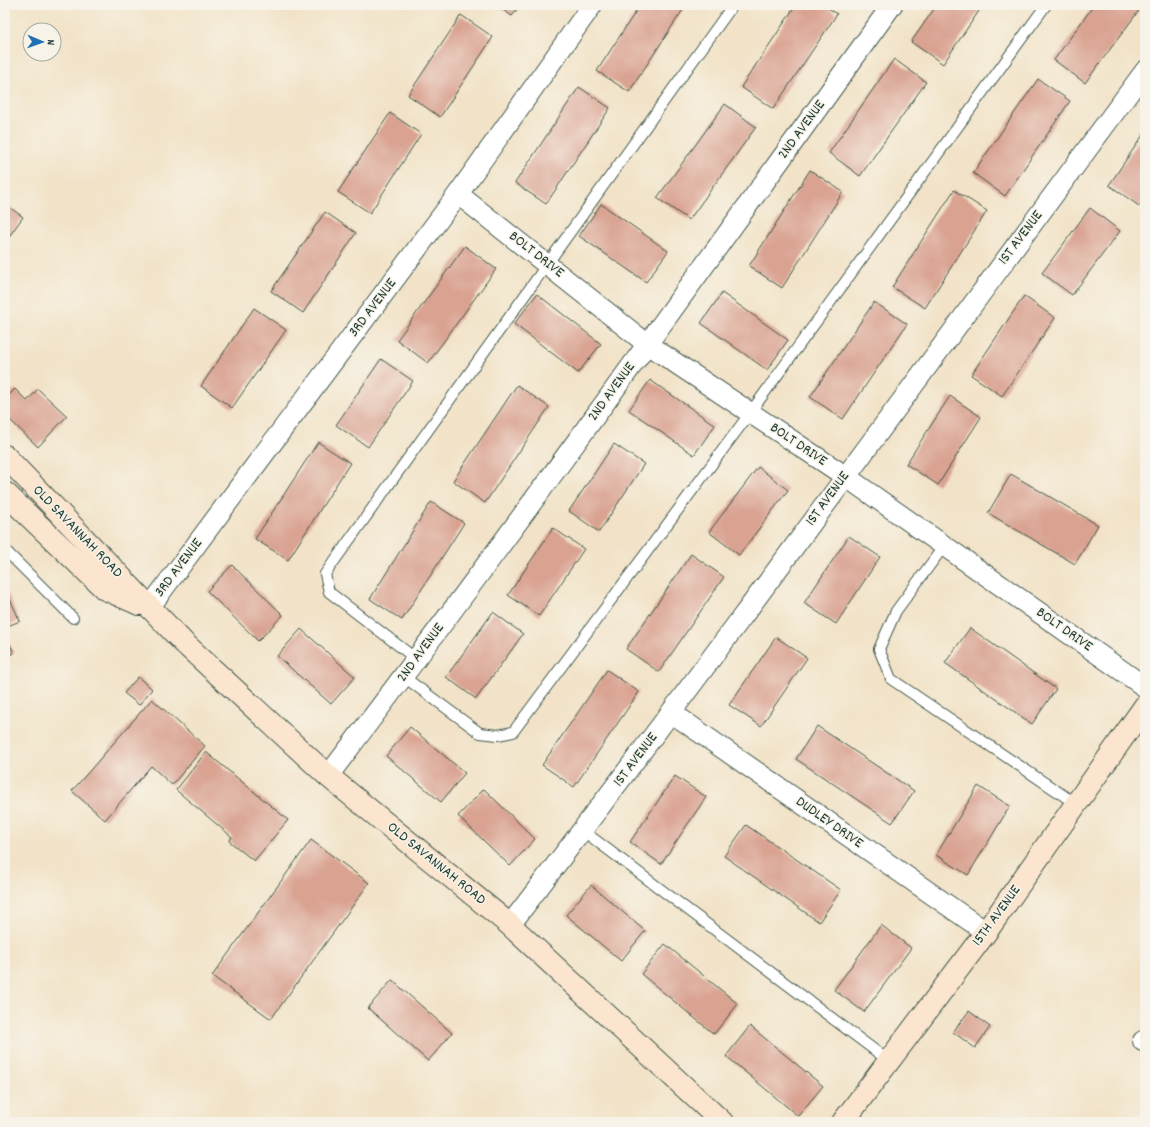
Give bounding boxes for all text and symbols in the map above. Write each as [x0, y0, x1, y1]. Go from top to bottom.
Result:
north arrow [22, 22, 62, 62]
text: N [42, 39, 58, 46]
street label: 2ND AVENUE [773, 96, 831, 164]
street label: 1ST AVENUE [993, 206, 1049, 270]
street label: BOLT DRIVE [504, 226, 569, 284]
street label: 3RD AVENUE [344, 274, 403, 342]
street label: 2ND AVENUE [583, 358, 641, 426]
street label: BOLT DRIVE [765, 418, 831, 472]
street label: 1ST AVENUE [801, 467, 856, 531]
street label: OLD SAVANNAH ROAD [27, 480, 127, 584]
street label: 3RD AVENUE [150, 534, 209, 602]
street label: BOLT DRIVE [1031, 602, 1097, 658]
street label: 2ND AVENUE [392, 619, 450, 687]
street label: 1ST AVENUE [608, 728, 664, 792]
street label: DUDLEY DRIVE [791, 792, 868, 855]
street label: OLD SAVANNAH ROAD [382, 817, 491, 911]
street label: 15TH AVENUE [967, 881, 1027, 951]

